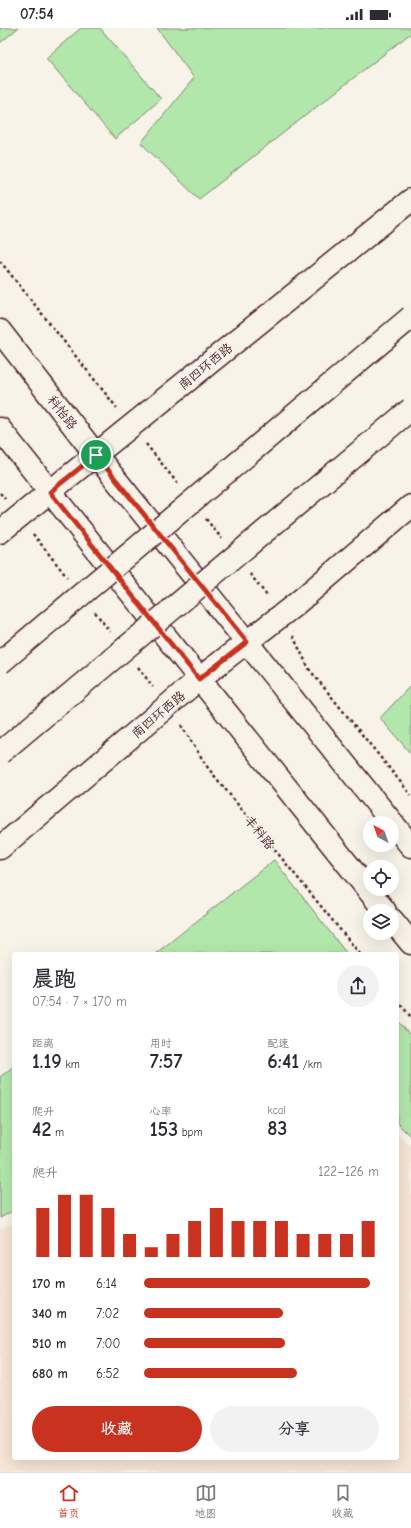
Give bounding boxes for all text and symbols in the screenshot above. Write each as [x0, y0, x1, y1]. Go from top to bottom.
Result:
text: 07:54 [20, 5, 53, 23]
street label: 南四环西路 [175, 340, 235, 393]
street label: 科怡路 [45, 392, 81, 432]
pin [79, 438, 113, 472]
icon: arrive [85, 444, 107, 466]
street label: 南四环西路 [129, 688, 188, 741]
street label: 丰科路 [242, 812, 278, 852]
north arrow [363, 816, 399, 852]
map controls [363, 816, 399, 940]
button: locate [363, 860, 399, 896]
button: layers [363, 904, 399, 940]
button: share [337, 965, 379, 1007]
text: 晨跑 [32, 966, 76, 992]
text: 07:54 · 7 × 170 m [32, 994, 127, 1009]
text: 距离 [32, 1037, 54, 1050]
text: 用时 [150, 1037, 172, 1050]
text: 配速 [267, 1037, 289, 1050]
text: 1.19 [32, 1050, 62, 1073]
text: 7:57 [150, 1050, 182, 1073]
text: 6:41 [267, 1050, 299, 1073]
text: km [62, 1058, 80, 1071]
text: /km [299, 1058, 322, 1071]
text: kcal [267, 1104, 286, 1117]
text: 爬升 [32, 1105, 54, 1118]
text: 心率 [150, 1105, 172, 1118]
text: 83 [267, 1117, 287, 1140]
text: 42 [32, 1118, 51, 1141]
text: 153 [150, 1118, 178, 1141]
text: m [51, 1126, 64, 1139]
text: bpm [178, 1126, 203, 1139]
text: 122–126 m [318, 1164, 379, 1179]
text: 爬升 [32, 1165, 58, 1180]
text: 170 m [32, 1276, 65, 1291]
text: 6:14 [96, 1276, 117, 1291]
text: 340 m [32, 1306, 67, 1321]
text: 7:02 [96, 1306, 119, 1321]
text: 510 m [32, 1336, 66, 1351]
text: 7:00 [96, 1336, 120, 1351]
text: 680 m [32, 1366, 68, 1381]
text: 6:52 [96, 1366, 119, 1381]
button: 收藏 [32, 1406, 202, 1452]
button: 分享 [210, 1406, 379, 1452]
tab: 首页 [58, 1482, 80, 1520]
tab: 地图 [195, 1482, 217, 1520]
tab: 收藏 [332, 1482, 354, 1520]

